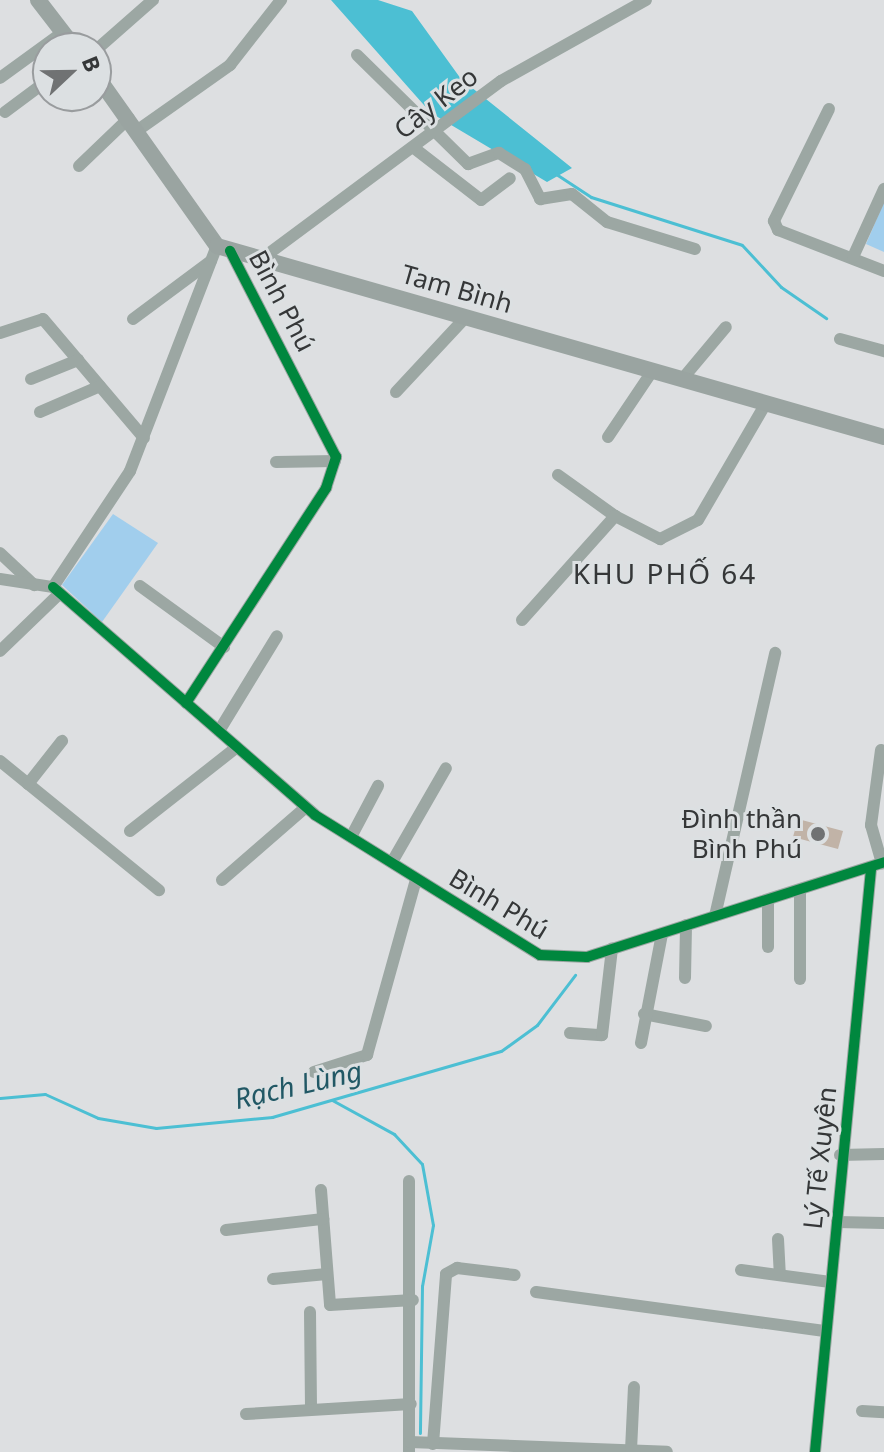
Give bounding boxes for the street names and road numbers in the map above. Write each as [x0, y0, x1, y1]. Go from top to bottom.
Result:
street label: Cây Keo [388, 61, 484, 145]
street label: Bình Phú [242, 245, 322, 357]
street label: Tam Bình [398, 258, 516, 320]
street label: Bình Phú [444, 862, 554, 946]
street label: Lý Tế Xuyên [797, 1085, 843, 1231]

